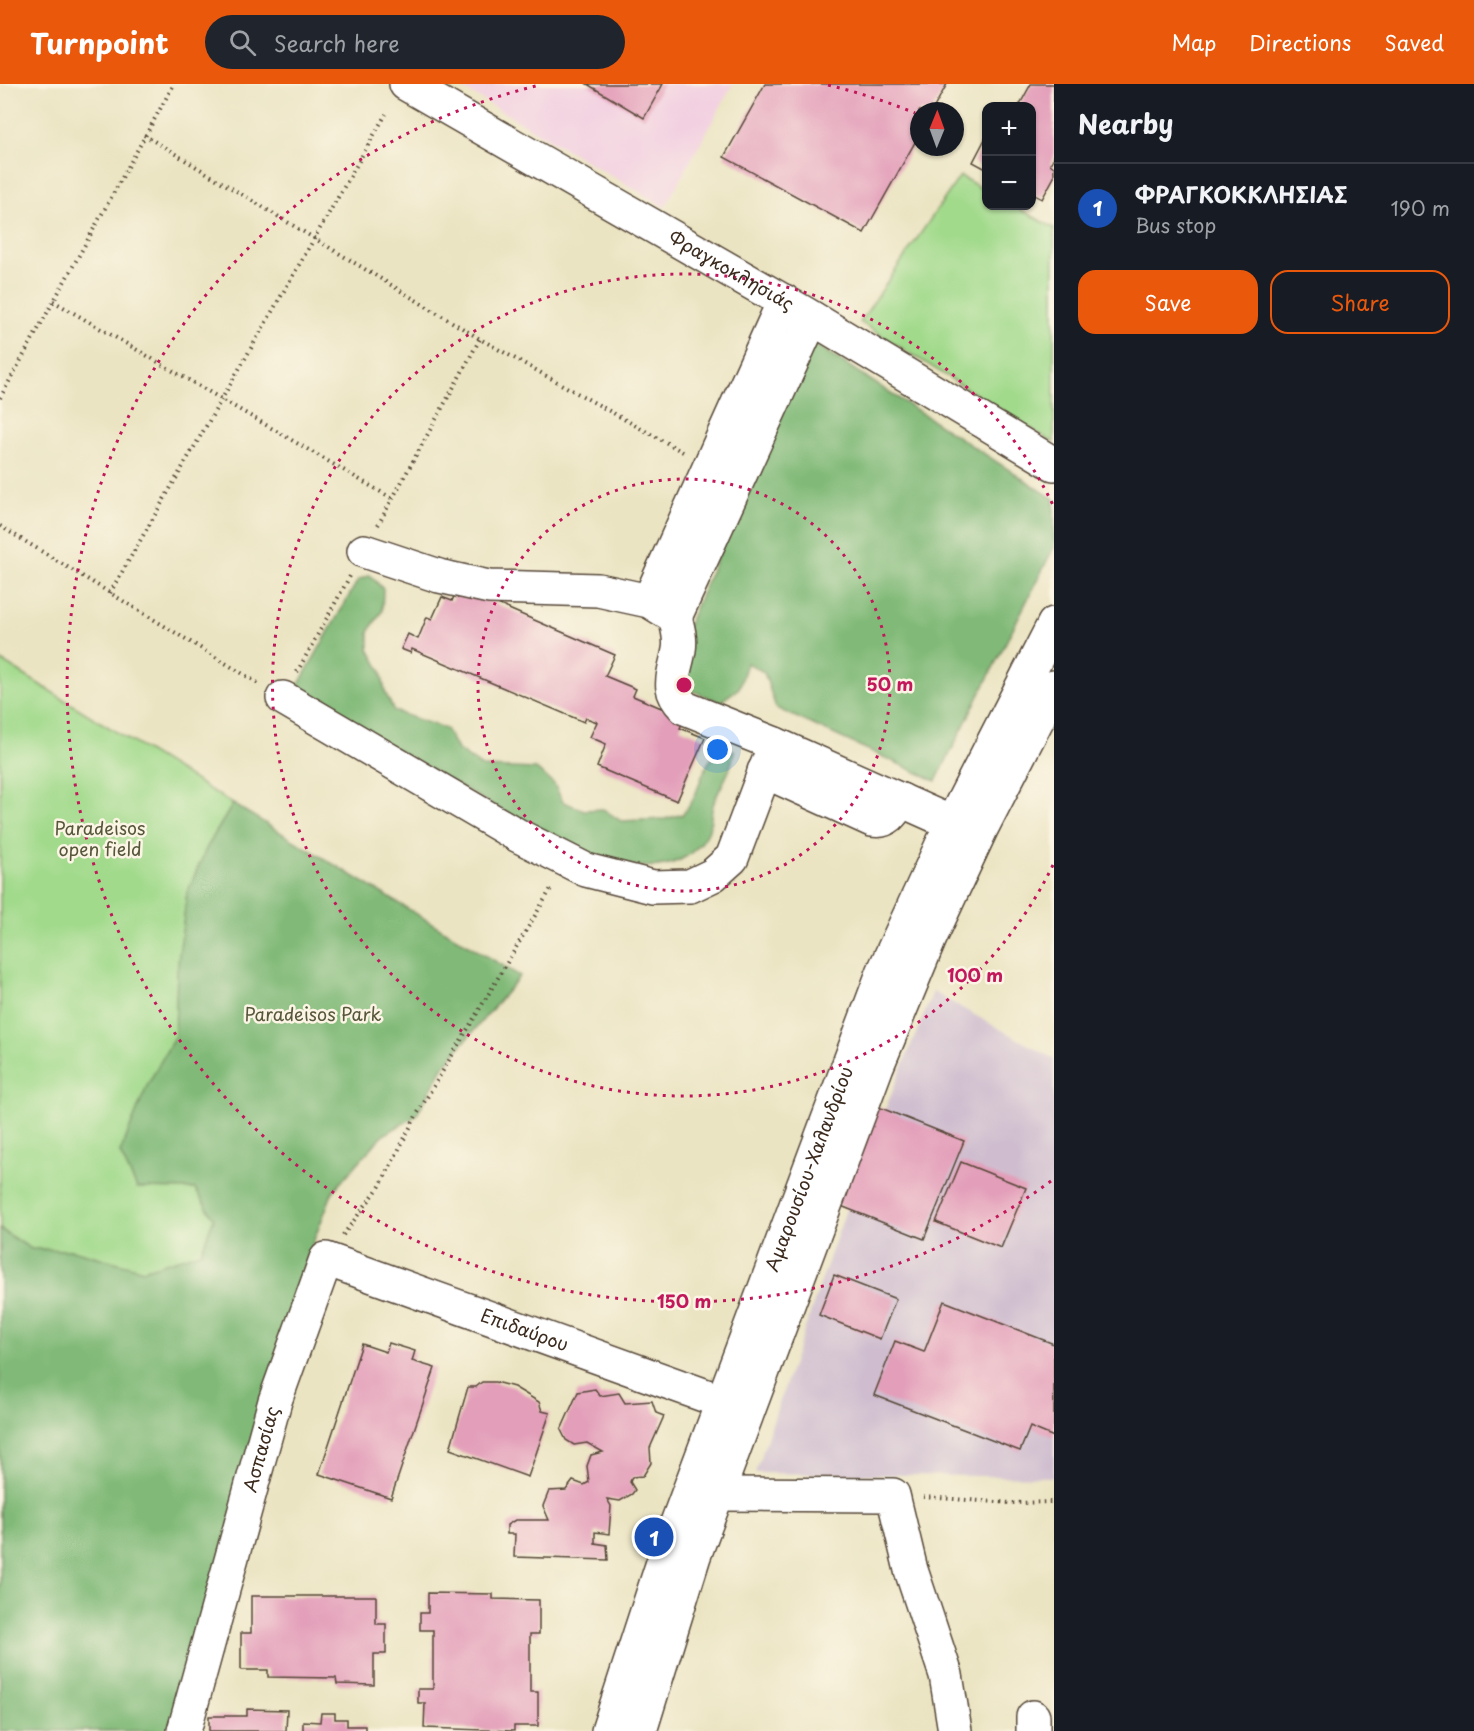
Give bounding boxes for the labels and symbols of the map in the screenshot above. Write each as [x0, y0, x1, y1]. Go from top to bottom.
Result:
north arrow [910, 102, 964, 156]
street label: Φραγκοκλησιάς [664, 223, 800, 317]
text: 50 m [867, 670, 913, 697]
centre of rings [674, 675, 694, 695]
your location [703, 735, 732, 764]
park label: Paradeisos open field [55, 814, 145, 862]
text: 100 m [947, 961, 1003, 988]
park label: Paradeisos Park [244, 1000, 382, 1027]
street label: Αμαρουσίου-Χαλανδρίου [757, 1062, 859, 1275]
text: 150 m [657, 1287, 711, 1314]
street label: Επιδαύρου [477, 1301, 573, 1357]
street label: Ασπασίας [235, 1403, 285, 1495]
pin: 1 [634, 1514, 674, 1560]

